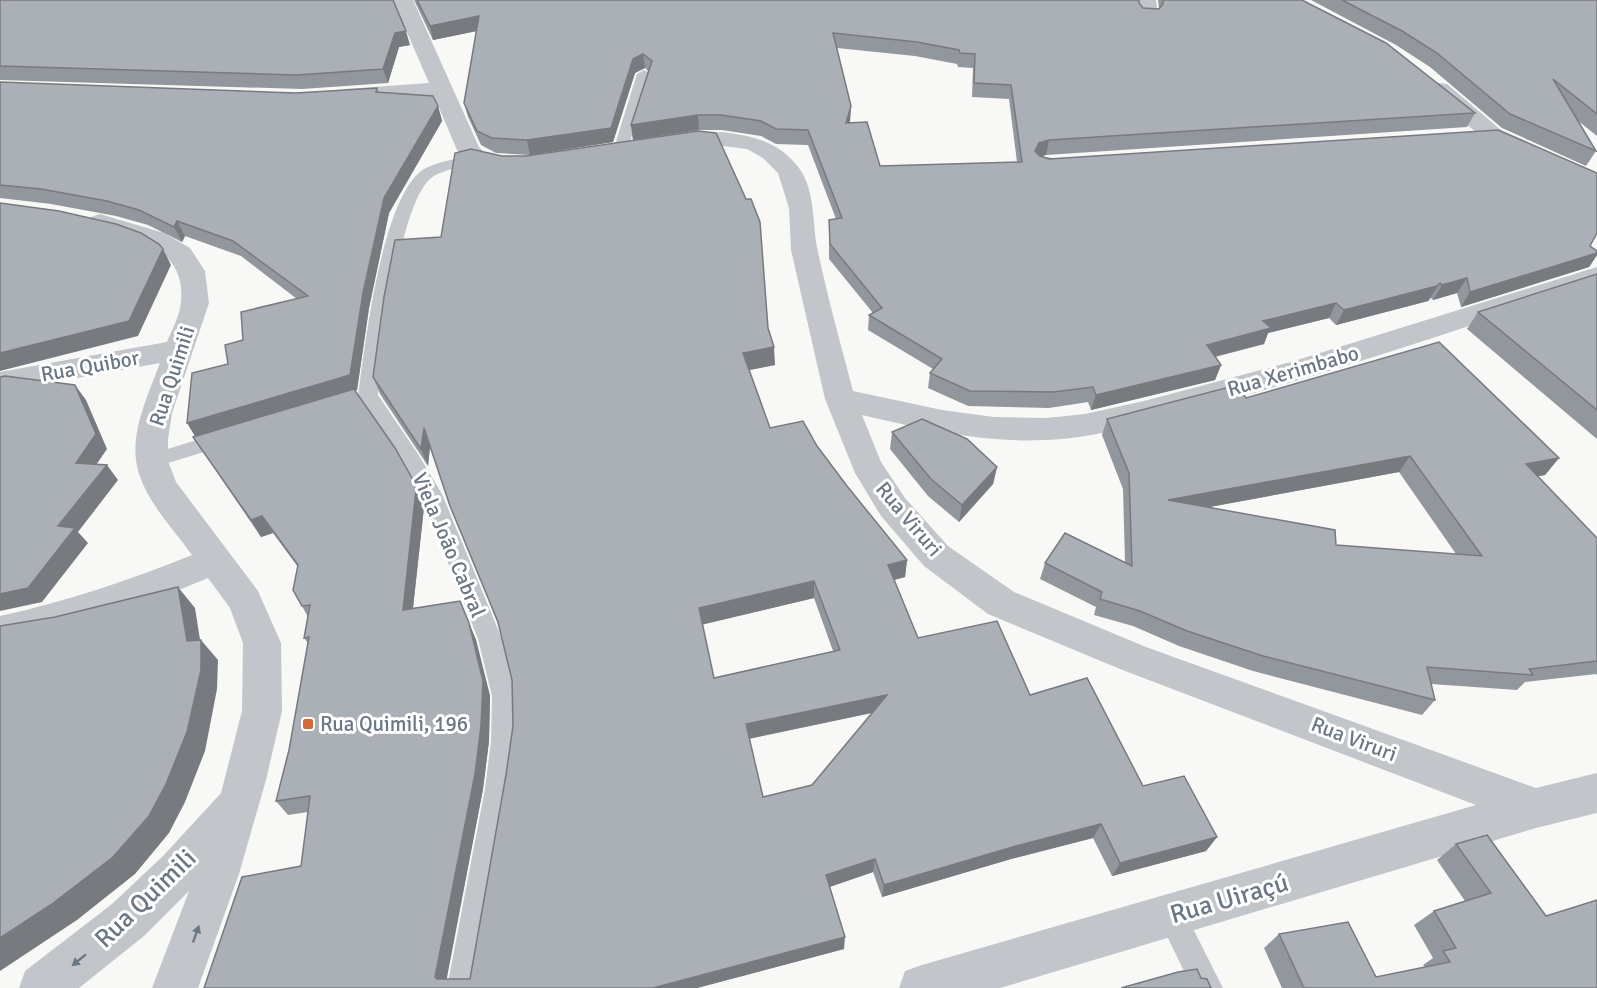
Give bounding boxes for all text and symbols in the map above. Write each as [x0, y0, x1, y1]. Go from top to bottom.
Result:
street label: Rua Quimili [144, 323, 200, 429]
street label: Rua Xerimbabo [1224, 340, 1362, 402]
street label: Rua Quibor [39, 345, 141, 387]
street label: Viela João Cabral [407, 469, 491, 621]
street label: Rua Viruri [870, 476, 948, 562]
place label: Rua Quimili, 196 [320, 711, 468, 737]
street label: Rua Viruri [1307, 711, 1401, 767]
marker: Rua Quimili, 196 [301, 717, 315, 731]
street label: Rua Quimili [88, 843, 203, 955]
street label: Rua Uiraçú [1166, 867, 1292, 931]
one-way arrow [192, 924, 202, 942]
one-way arrow [71, 953, 87, 966]

